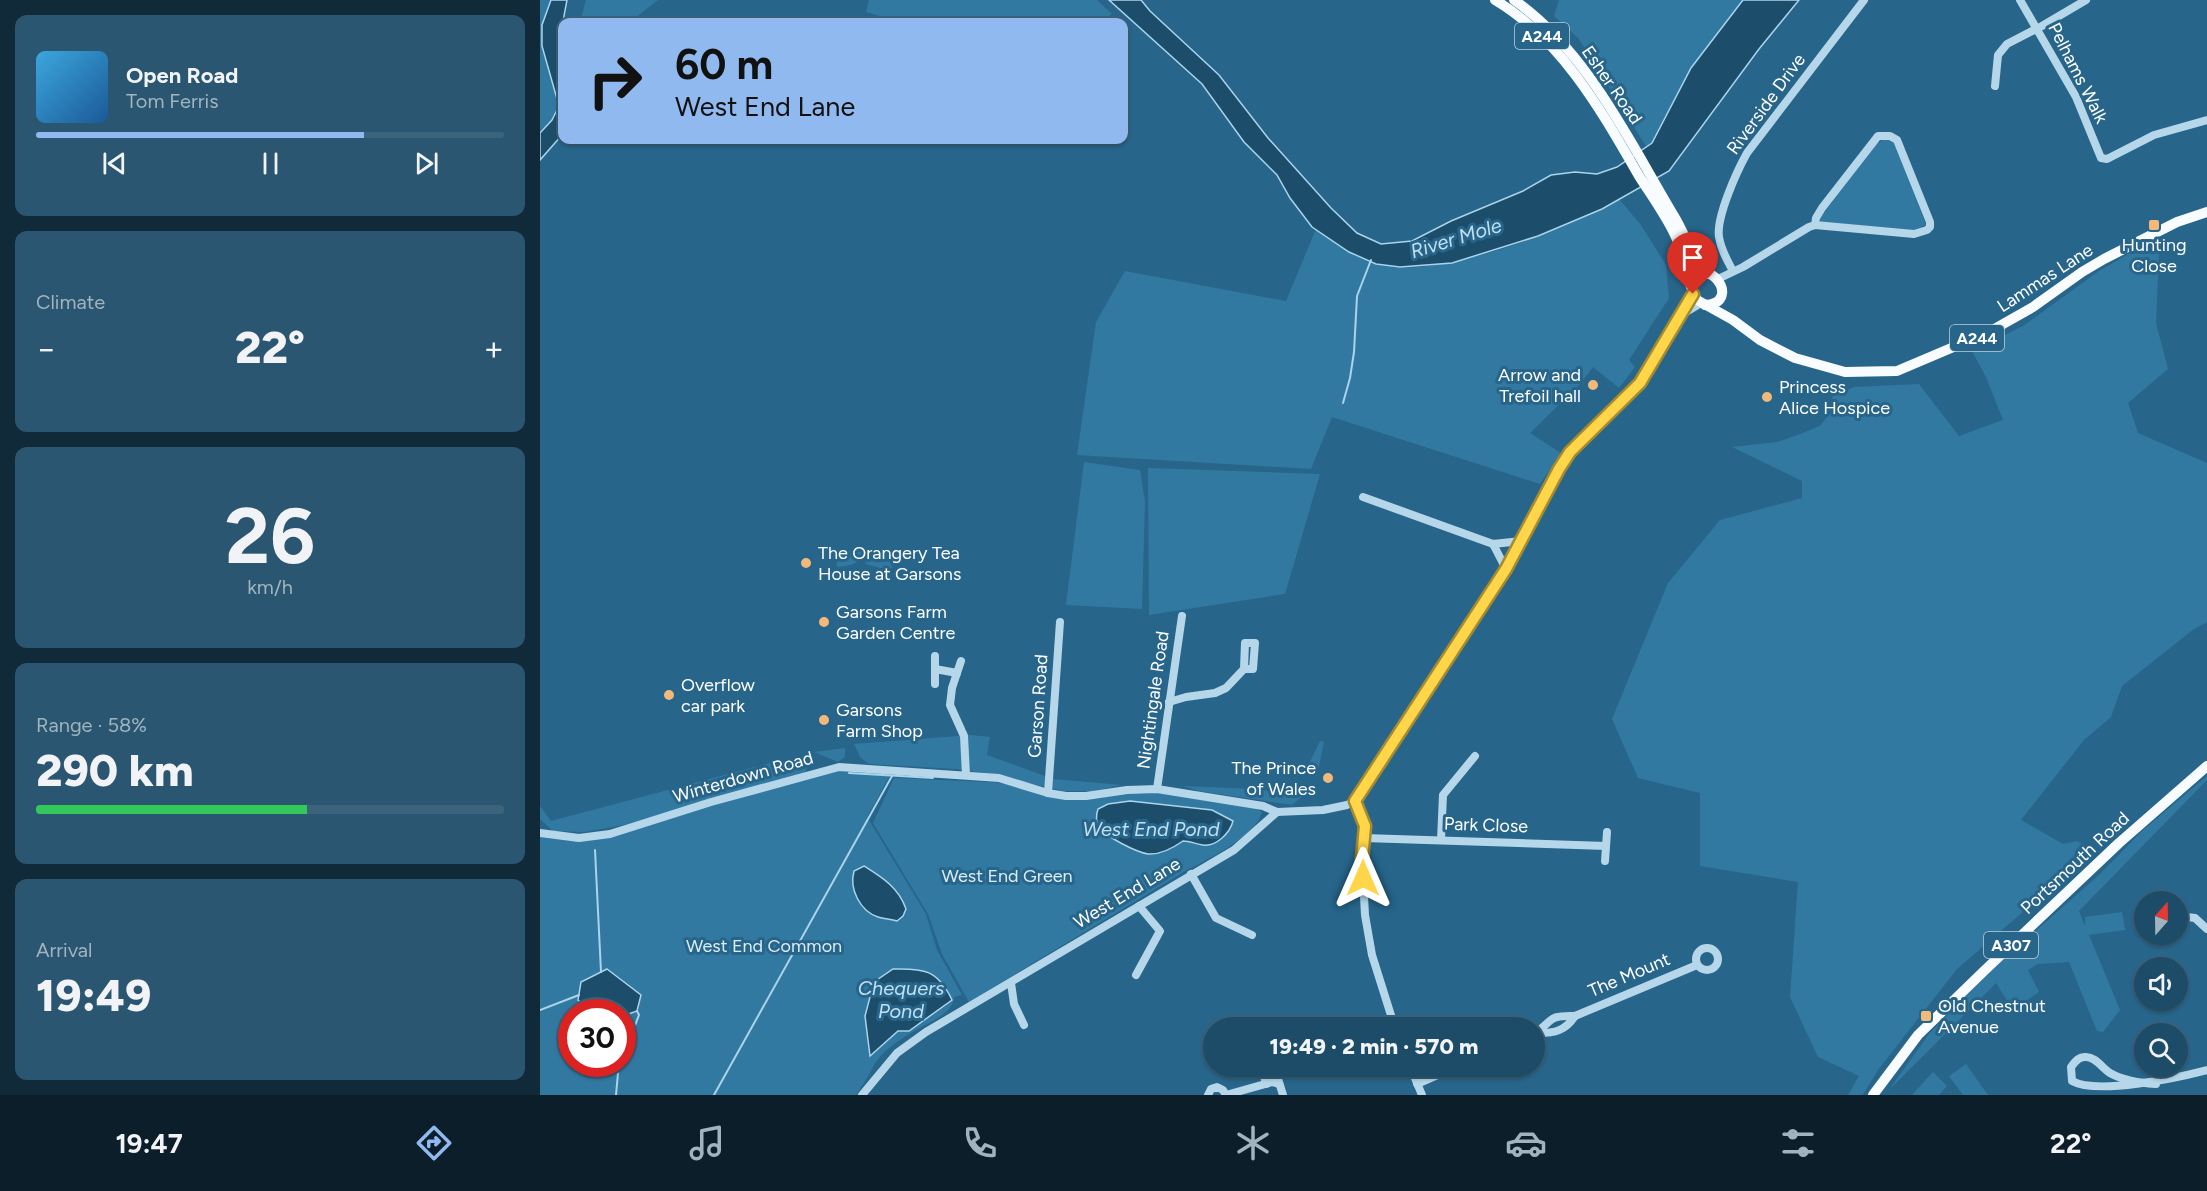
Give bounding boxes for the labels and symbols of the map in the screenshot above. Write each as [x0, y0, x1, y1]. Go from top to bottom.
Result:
street label: Pelhams Walk [2043, 19, 2113, 127]
road number: A244 [1515, 23, 1569, 49]
street label: Esher Road [1577, 41, 1647, 129]
street label: Riverside Drive [1722, 49, 1810, 159]
water label: River Mole [1408, 213, 1504, 263]
marker: Hunting Close [2147, 218, 2161, 232]
pin [1667, 232, 1718, 294]
place label: Hunting Close [2121, 234, 2187, 277]
street label: Lammas Lane [1993, 239, 2097, 317]
road number: A244 [1950, 325, 2004, 351]
place label: Arrow and Trefoil hall [1498, 364, 1581, 407]
place label: Princess Alice Hospice [1779, 376, 1890, 419]
marker: Arrow and Trefoil hall [1586, 378, 1600, 392]
marker: Princess Alice Hospice [1760, 390, 1774, 404]
place label: The Orangery Tea House at Garsons [818, 542, 961, 585]
marker: The Orangery Tea House at Garsons [799, 556, 813, 570]
place label: Garsons Farm Garden Centre [836, 601, 956, 644]
marker: Garsons Farm Garden Centre [817, 615, 831, 629]
street label: Nightingale Road [1132, 630, 1174, 770]
street label: Garson Road [1023, 654, 1053, 758]
place label: Overflow car park [681, 674, 755, 717]
marker: Overflow car park [662, 688, 676, 702]
place label: Garsons Farm Shop [836, 699, 923, 742]
marker: Garsons Farm Shop [817, 713, 831, 727]
street label: Winterdown Road [670, 746, 816, 808]
place label: The Prince of Wales [1232, 757, 1316, 800]
marker: The Prince of Wales [1321, 771, 1335, 785]
street label: Portsmouth Road [2016, 807, 2134, 919]
street label: Park Close [1444, 813, 1529, 837]
water label: West End Pond [1083, 817, 1220, 841]
position arrow [1331, 846, 1395, 910]
street label: West End Lane [1070, 853, 1184, 933]
park label: West End Green [941, 865, 1073, 887]
north arrow [2134, 891, 2188, 945]
road number: A307 [1984, 932, 2038, 958]
park label: West End Common [686, 935, 842, 957]
street label: The Mount [1585, 948, 1673, 1002]
water label: Chequers Pond [858, 976, 945, 1023]
place label: Old Chestnut Avenue [1938, 995, 2046, 1038]
speed limit sign: 30 [558, 999, 636, 1077]
marker: Old Chestnut Avenue [1919, 1009, 1933, 1023]

